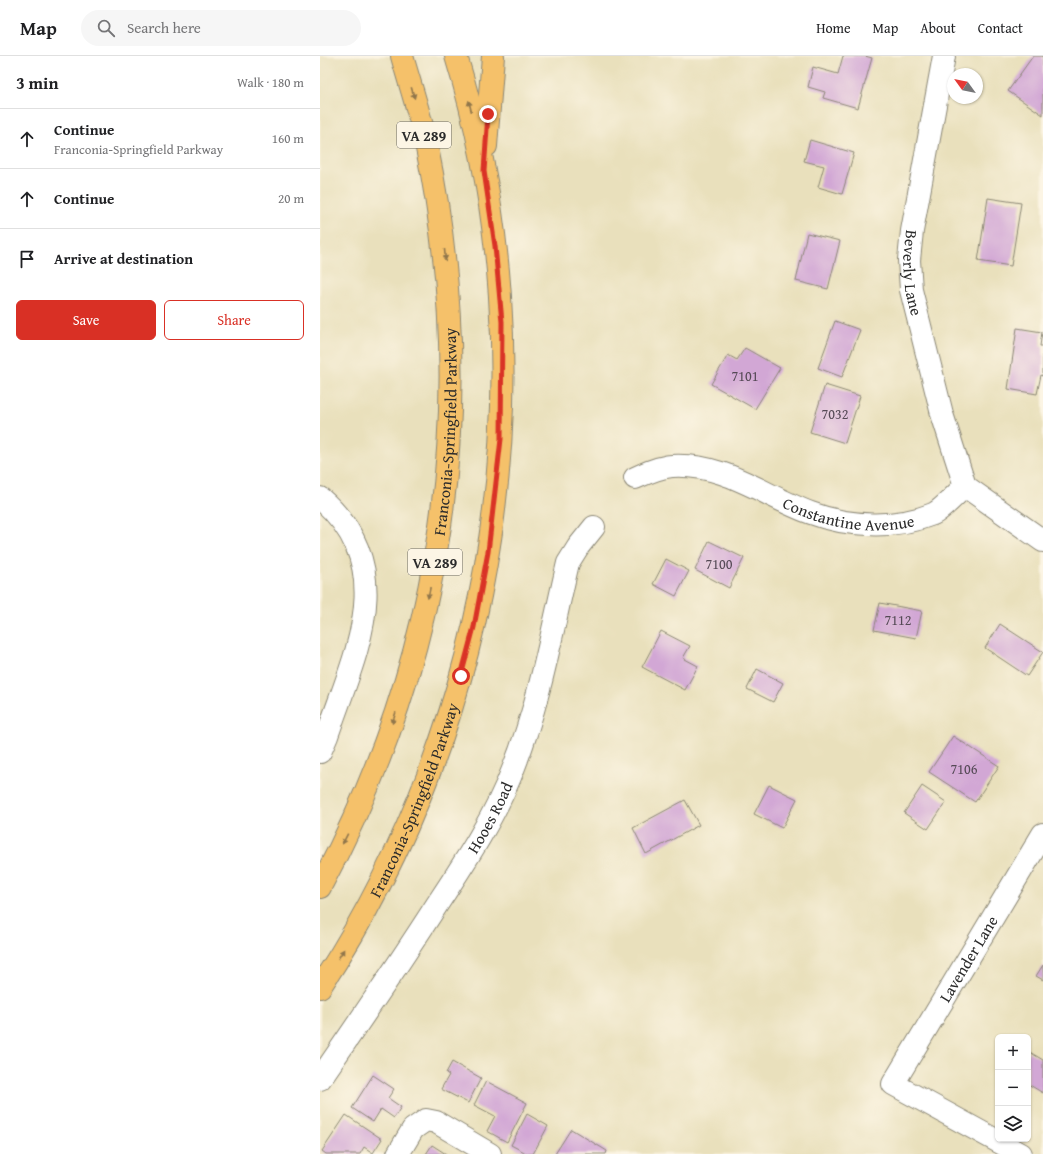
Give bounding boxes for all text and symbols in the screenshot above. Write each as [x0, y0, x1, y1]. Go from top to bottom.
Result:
search box [81, 10, 361, 46]
text: Map [20, 14, 57, 42]
icon: search [95, 17, 117, 39]
text: Search here [127, 17, 201, 38]
text: Home [816, 18, 851, 38]
text: Map [873, 18, 898, 38]
text: About [920, 18, 956, 38]
text: Contact [978, 18, 1023, 38]
north arrow [947, 68, 983, 104]
text: 3 min [16, 70, 58, 95]
text: Walk · 180 m [237, 73, 304, 92]
one-way arrow [410, 88, 416, 100]
one-way arrow [467, 99, 473, 111]
route end [479, 105, 497, 123]
text: Continue [54, 119, 115, 140]
road number: VA 289 [397, 122, 451, 148]
icon: ahead [16, 128, 38, 150]
text: 160 m [272, 129, 304, 148]
text: Franconia-Springfield Parkway [54, 140, 223, 159]
icon: ahead [16, 188, 38, 210]
text: Continue [54, 188, 115, 209]
text: 20 m [278, 189, 304, 208]
street label: Beverly Lane [897, 229, 929, 318]
icon: arrive [16, 248, 38, 270]
text: Arrive at destination [54, 248, 193, 269]
one-way arrow [441, 249, 448, 261]
button: Save [16, 300, 156, 340]
button: Share [164, 300, 304, 340]
street label: Franconia-Springfield Parkway [427, 327, 463, 537]
house number: 7101 [732, 366, 758, 386]
house number: 7032 [822, 404, 848, 424]
street label: Constantine Avenue [779, 491, 916, 536]
road number: VA 289 [408, 549, 462, 575]
house number: 7100 [706, 554, 733, 574]
one-way arrow [426, 587, 432, 599]
house number: 7112 [885, 610, 911, 630]
route start [452, 667, 470, 685]
street label: Franconia-Springfield Parkway [363, 700, 464, 901]
one-way arrow [391, 713, 397, 725]
house number: 7106 [951, 759, 978, 779]
street label: Hooes Road [461, 778, 519, 858]
one-way arrow [342, 833, 348, 844]
street label: Lavender Lane [933, 911, 1003, 1007]
one-way arrow [337, 948, 344, 960]
map controls [995, 1034, 1031, 1142]
button: + [995, 1034, 1031, 1070]
button: − [995, 1070, 1031, 1106]
button: layers [995, 1106, 1031, 1142]

